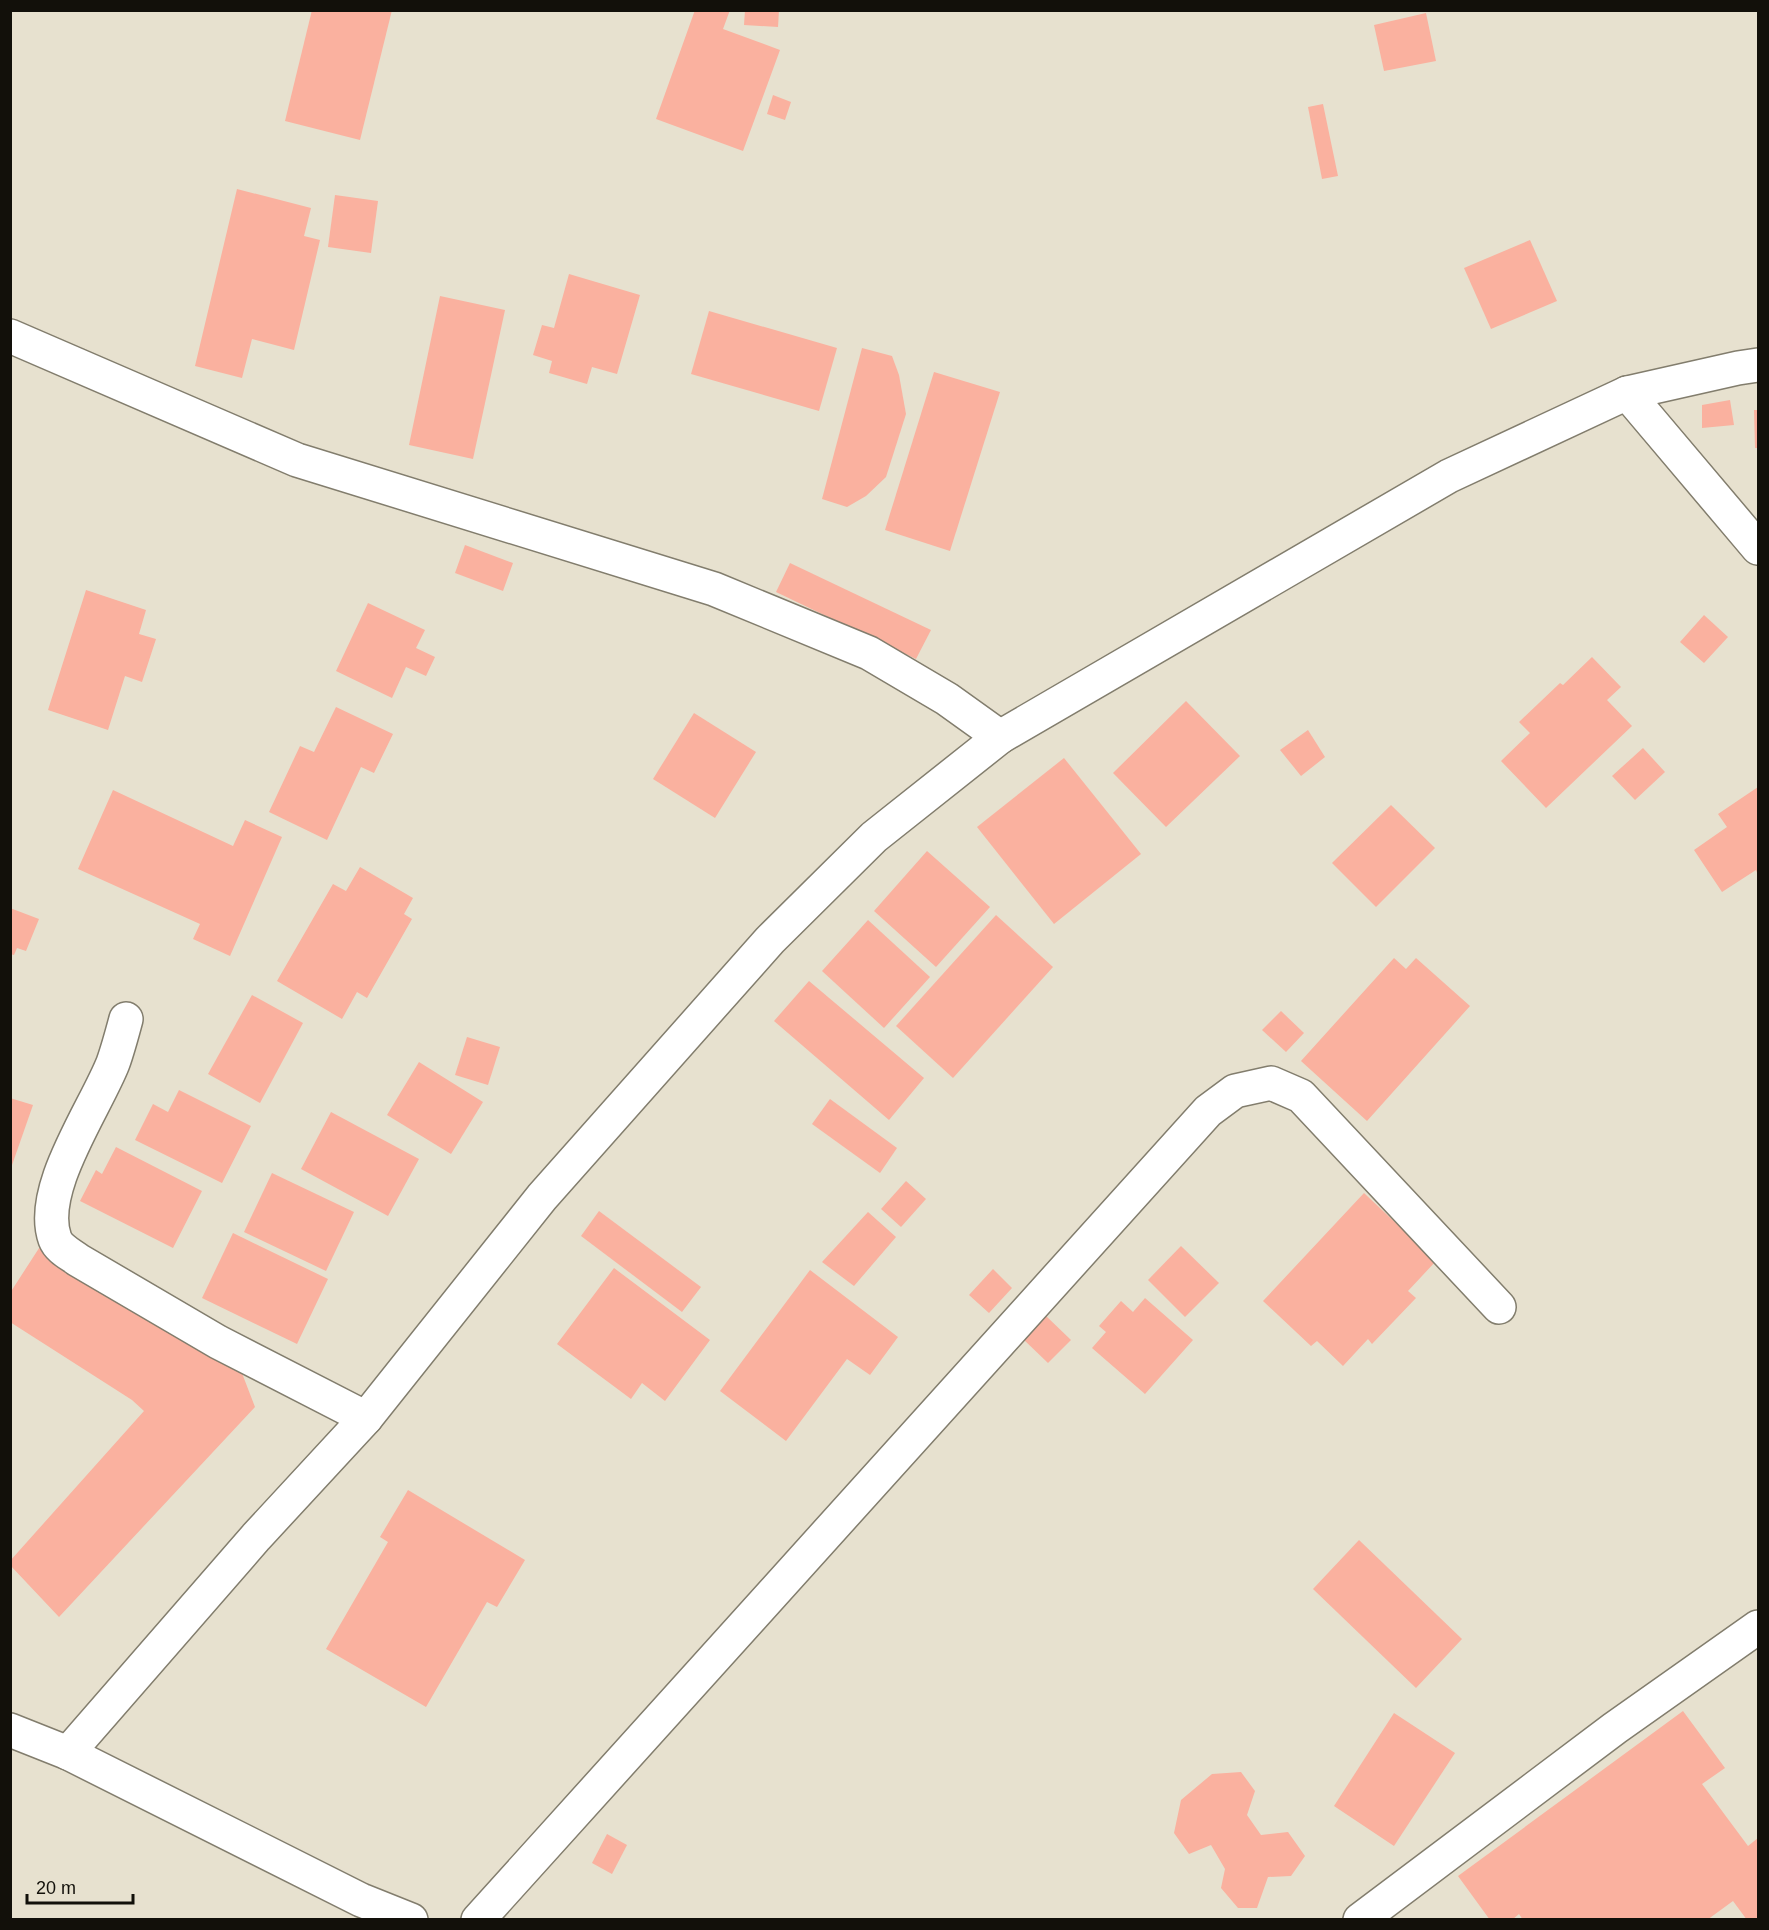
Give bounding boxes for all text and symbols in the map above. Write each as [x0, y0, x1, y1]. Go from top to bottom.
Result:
scale bar [27, 1867, 134, 1905]
text: 20 m [36, 1878, 76, 1898]

